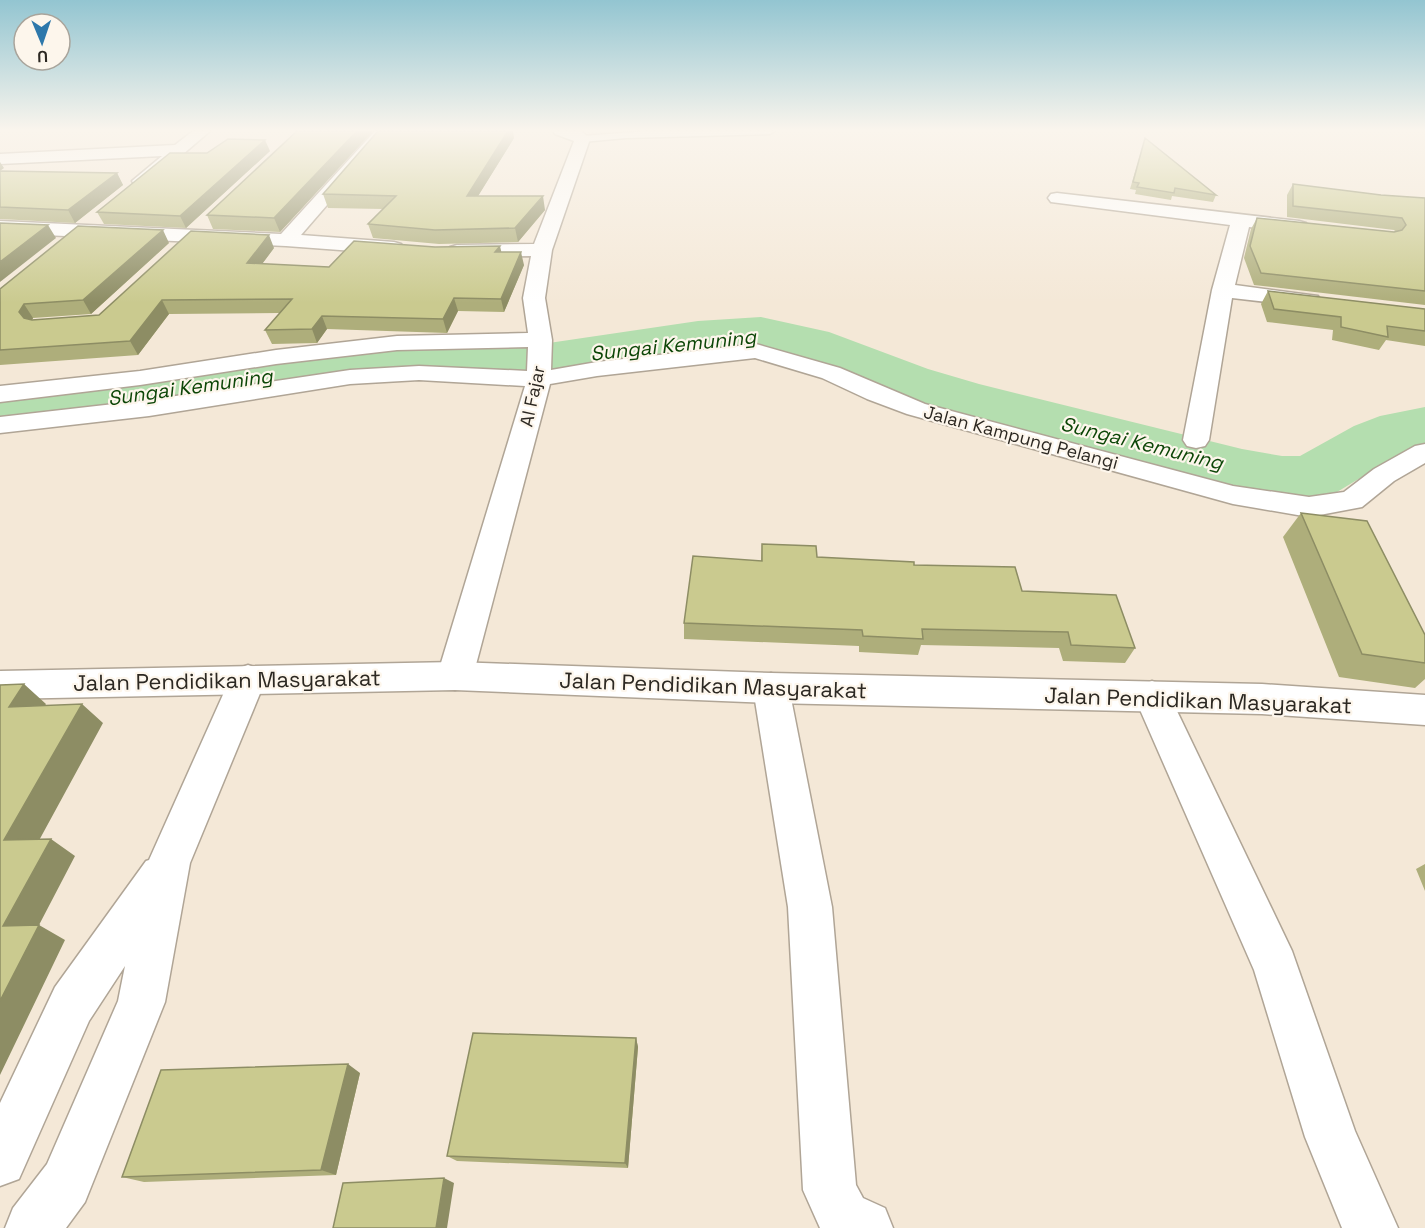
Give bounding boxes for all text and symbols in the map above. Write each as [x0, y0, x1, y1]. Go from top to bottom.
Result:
north arrow [12, 12, 72, 72]
text: U [37, 46, 48, 67]
water label: Sungai Kemuning [589, 323, 758, 367]
water label: Sungai Kemuning [106, 362, 275, 411]
street label: Al Fajar [514, 363, 550, 429]
street label: Jalan Kampung Pelangi [921, 400, 1121, 474]
water label: Sungai Kemuning [1058, 410, 1227, 476]
street label: Jalan Pendidikan Masyarakat [73, 663, 381, 697]
street label: Jalan Pendidikan Masyarakat [559, 666, 867, 704]
street label: Jalan Pendidikan Masyarakat [1044, 681, 1352, 719]

